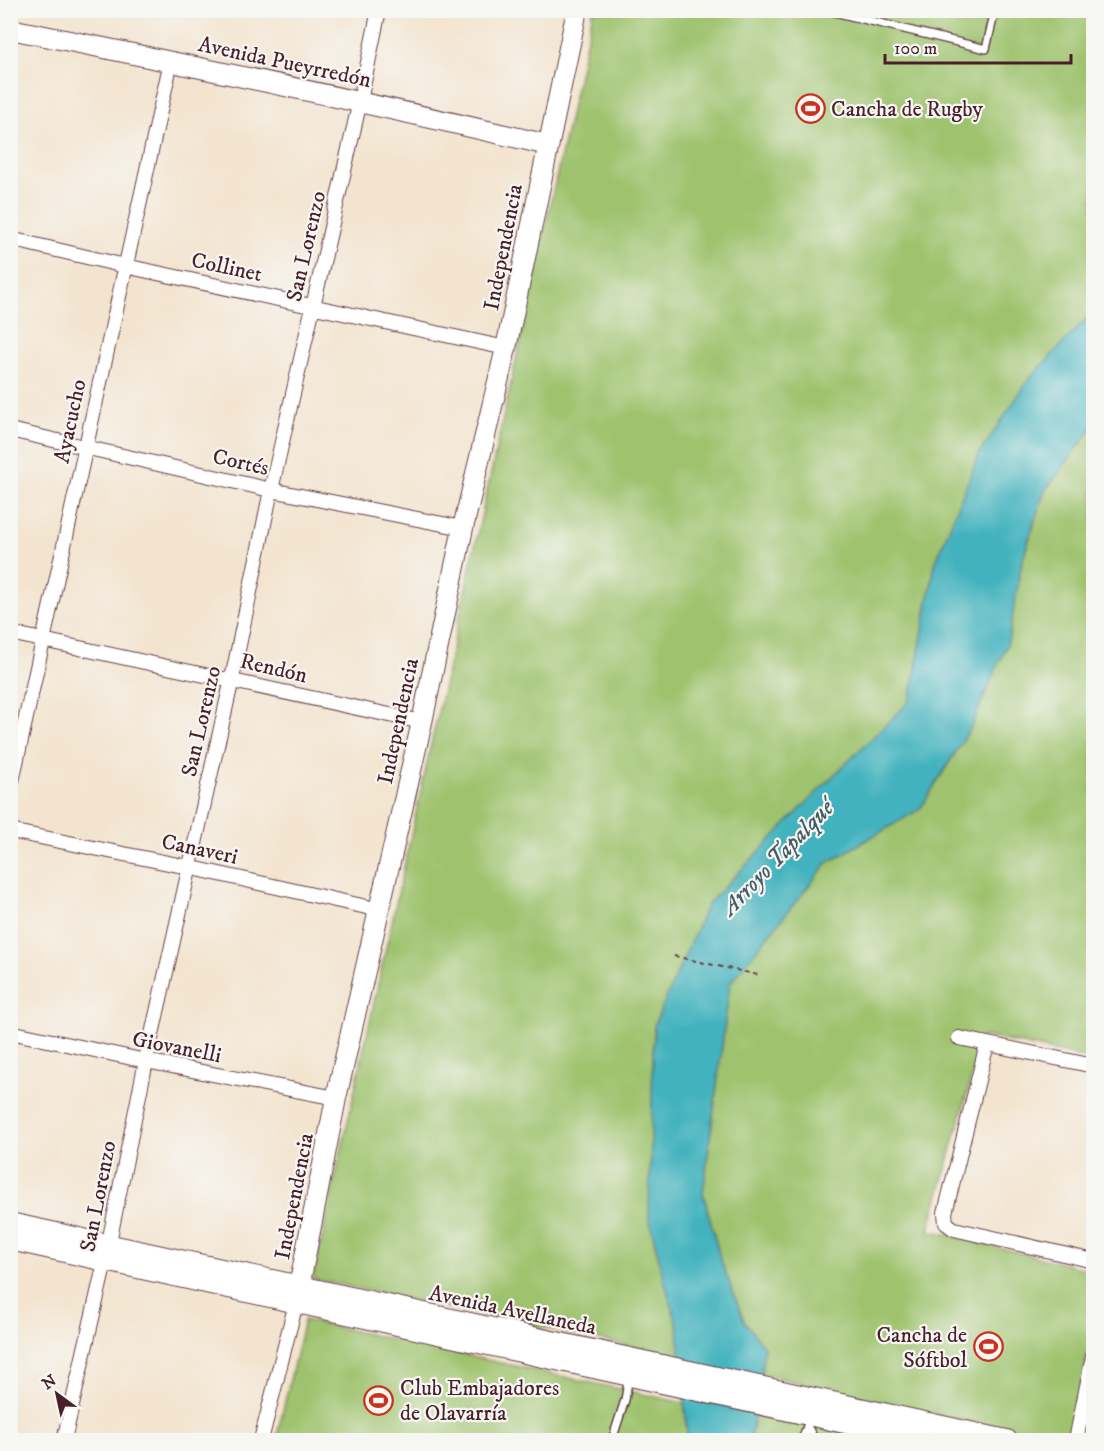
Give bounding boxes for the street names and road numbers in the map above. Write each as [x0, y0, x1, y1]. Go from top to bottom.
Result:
street label: Avenida Pueyrredón [196, 31, 374, 94]
street label: Independencia [478, 181, 529, 313]
street label: San Lorenzo [281, 188, 332, 304]
street label: Collinet [189, 247, 265, 288]
street label: Ayacucho [48, 377, 93, 466]
street label: Cortés [210, 443, 271, 482]
street label: Rendón [237, 648, 310, 689]
street label: Independencia [372, 655, 425, 787]
street label: San Lorenzo [176, 663, 227, 779]
street label: Canaveri [159, 828, 240, 871]
street label: Giovanelli [130, 1026, 224, 1069]
street label: Independencia [269, 1130, 320, 1262]
street label: San Lorenzo [74, 1138, 122, 1254]
street label: Avenida Avellaneda [427, 1280, 599, 1342]

